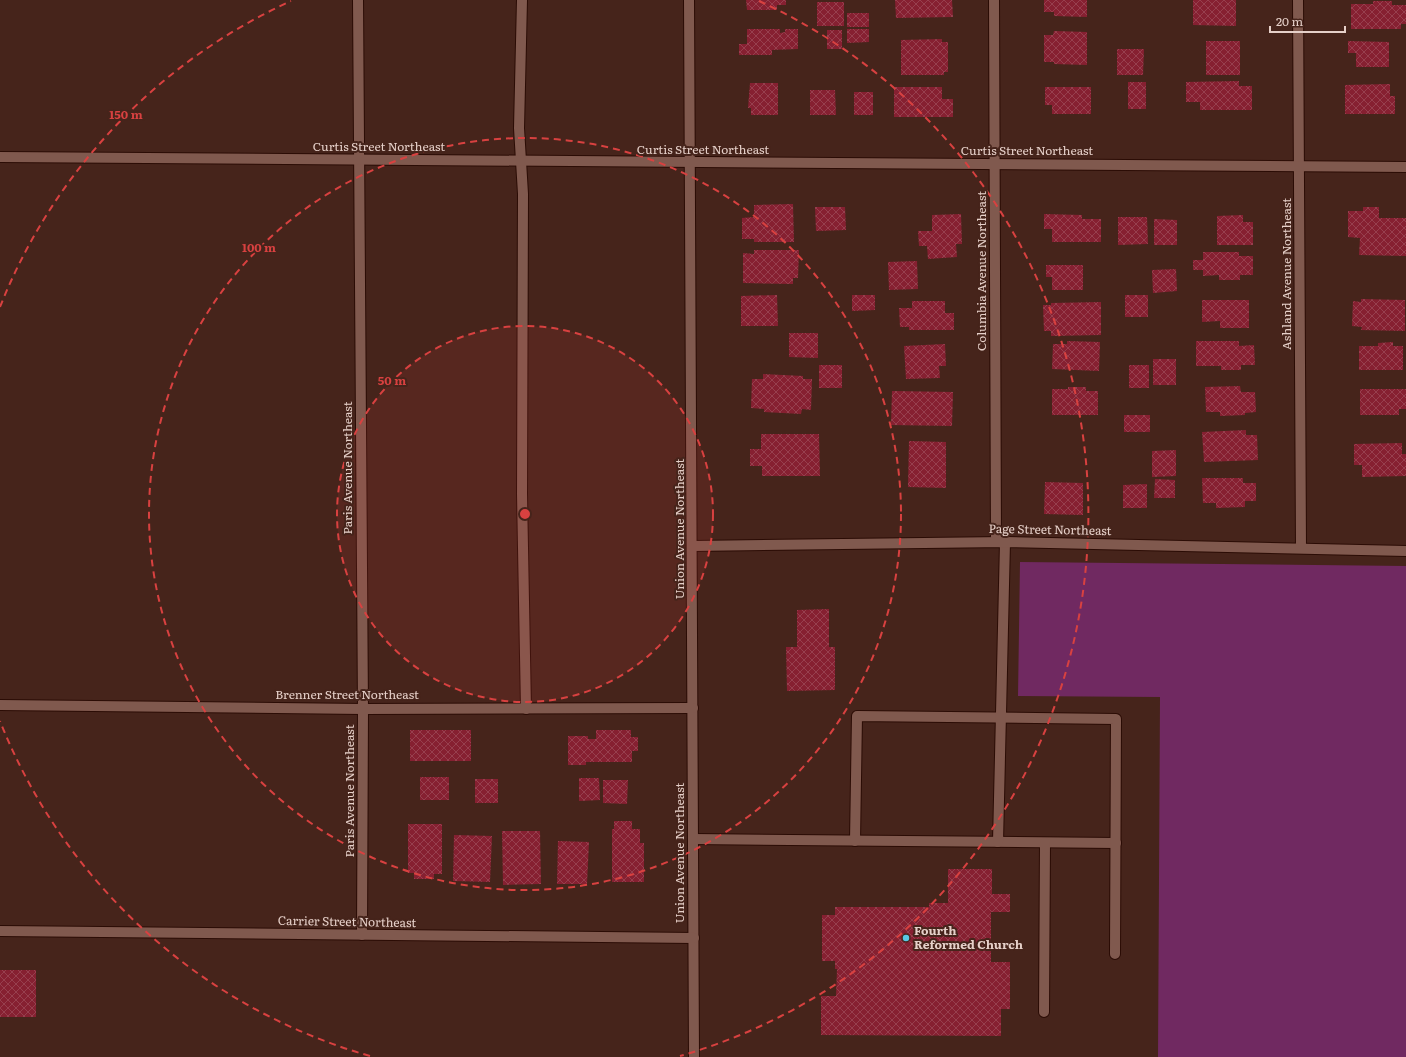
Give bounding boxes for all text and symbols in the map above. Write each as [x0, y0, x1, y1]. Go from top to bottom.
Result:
scale bar [1270, 8, 1345, 34]
text: 20 m [1276, 12, 1303, 30]
text: 150 m [109, 105, 143, 123]
street label: Curtis Street Northeast [313, 137, 445, 155]
street label: Curtis Street Northeast [637, 140, 769, 158]
street label: Curtis Street Northeast [961, 141, 1093, 159]
street label: Columbia Avenue Northeast [972, 191, 990, 351]
street label: Ashland Avenue Northeast [1277, 198, 1295, 350]
text: 100 m [242, 238, 276, 256]
text: 50 m [378, 371, 406, 389]
street label: Paris Avenue Northeast [338, 401, 356, 535]
street label: Union Avenue Northeast [670, 459, 688, 599]
centre of rings [518, 507, 532, 521]
street label: Page Street Northeast [988, 519, 1112, 539]
street label: Brenner Street Northeast [275, 685, 419, 703]
street label: Paris Avenue Northeast [340, 724, 358, 858]
street label: Union Avenue Northeast [670, 783, 688, 923]
street label: Carrier Street Northeast [278, 911, 416, 931]
place label: Fourth Reformed Church [914, 921, 1023, 953]
marker: Fourth Reformed Church [901, 933, 911, 943]

